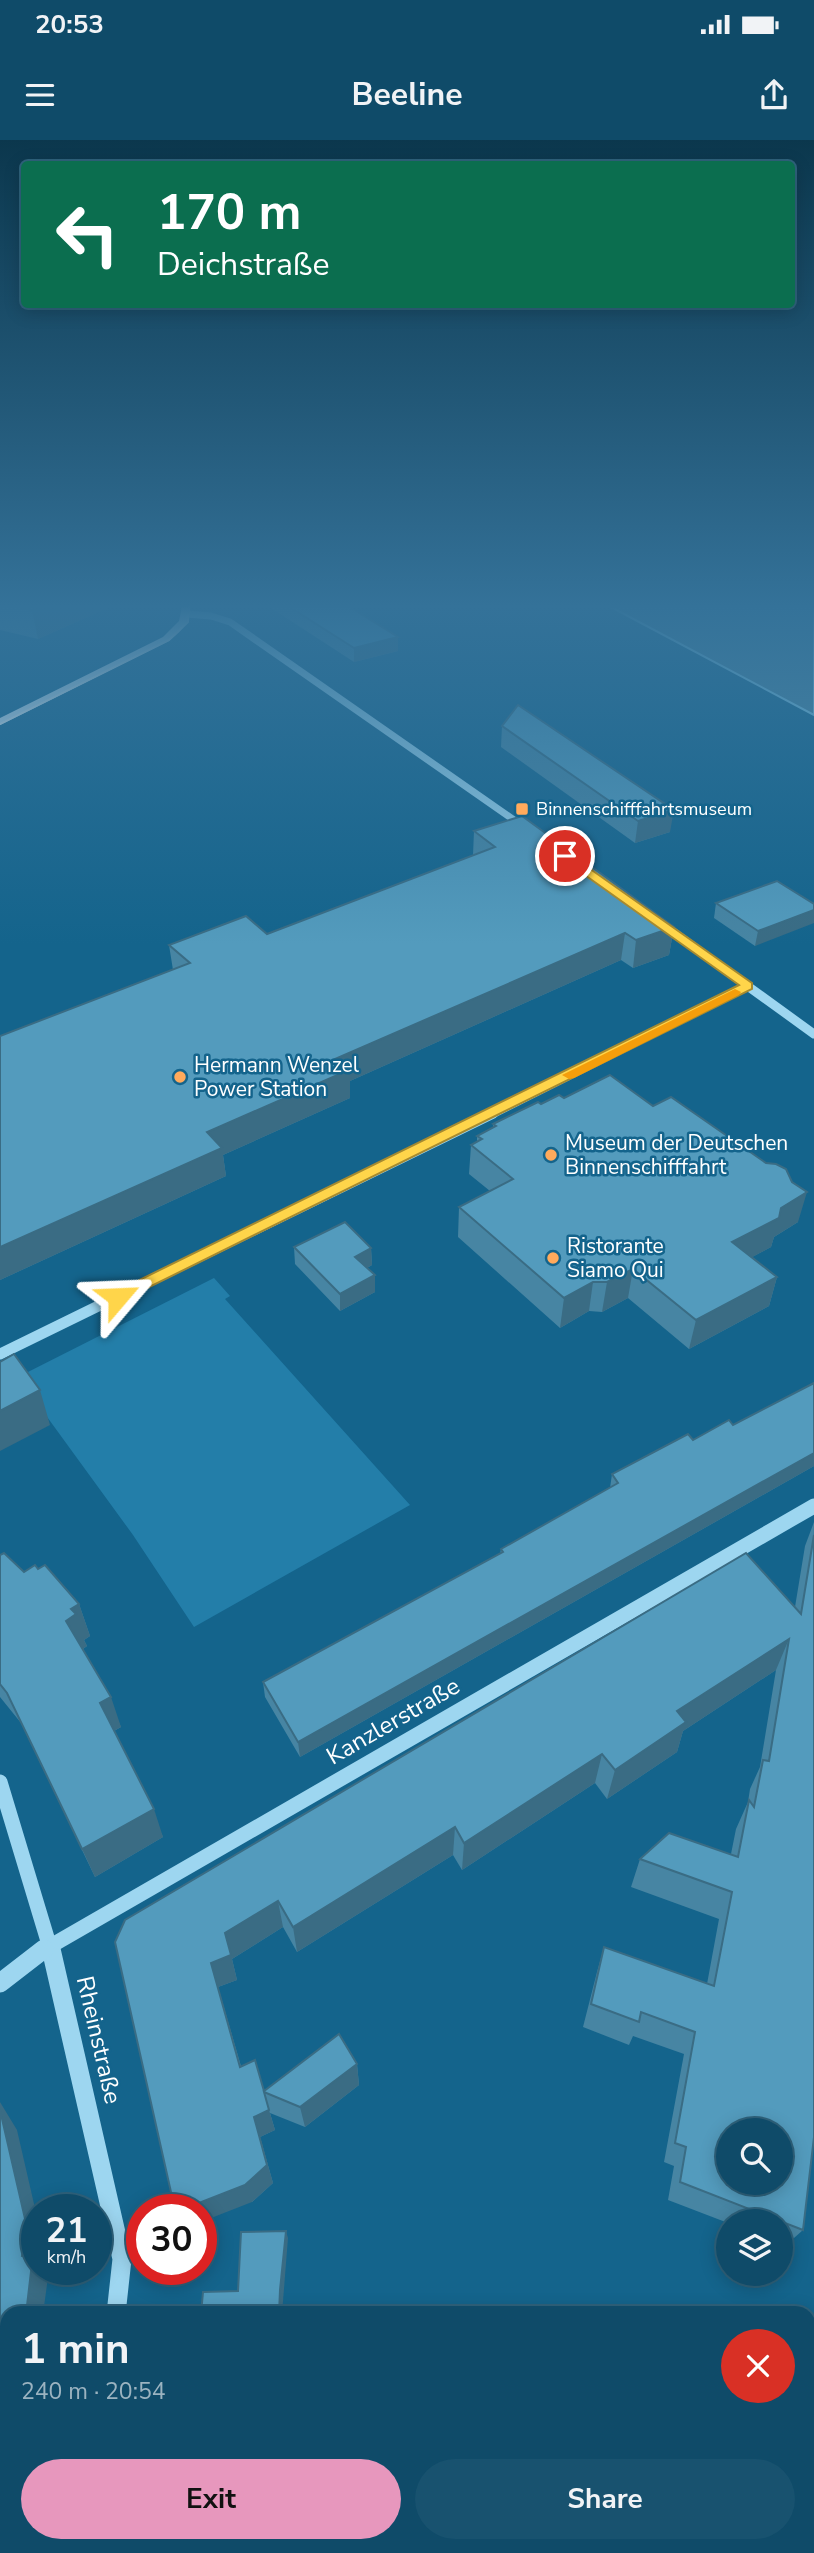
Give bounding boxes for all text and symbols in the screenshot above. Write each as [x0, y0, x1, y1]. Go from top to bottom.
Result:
text: 20:53 [35, 7, 104, 42]
text: Beeline [351, 73, 463, 116]
icon: menu [21, 76, 59, 114]
icon: share [755, 76, 793, 114]
text: 170 m [157, 179, 301, 246]
icon: left [42, 189, 133, 280]
text: Deichstraße [157, 243, 330, 286]
place label: Binnenschifffahrtsmuseum [536, 797, 752, 821]
marker: Binnenschifffahrtsmuseum [514, 801, 530, 817]
pin [535, 826, 595, 886]
icon: arrive [546, 837, 584, 875]
place label: Hermann Wenzel Power Station [194, 1051, 360, 1103]
marker: Hermann Wenzel Power Station [172, 1069, 188, 1085]
place label: Museum der Deutschen Binnenschifffahrt [565, 1129, 788, 1181]
marker: Museum der Deutschen Binnenschifffahrt [543, 1147, 559, 1163]
place label: Ristorante Siamo Qui [567, 1232, 664, 1284]
marker: Ristorante Siamo Qui [545, 1250, 561, 1266]
position arrow [81, 1260, 155, 1334]
street label: Kanzlerstraße [320, 1670, 466, 1772]
street label: Rheinstraße [69, 1973, 129, 2107]
map controls [716, 2118, 793, 2286]
button: search [716, 2118, 793, 2195]
speed limit sign: 30 [126, 2194, 217, 2285]
text: 21 [45, 2207, 88, 2254]
button: layers [716, 2209, 793, 2286]
text: km/h [47, 2245, 86, 2269]
text: 1 min [21, 2321, 130, 2378]
button: close [721, 2329, 795, 2403]
text: 240 m · 20:54 [21, 2376, 166, 2407]
button: Exit [21, 2459, 401, 2539]
button: Share [415, 2459, 795, 2539]

